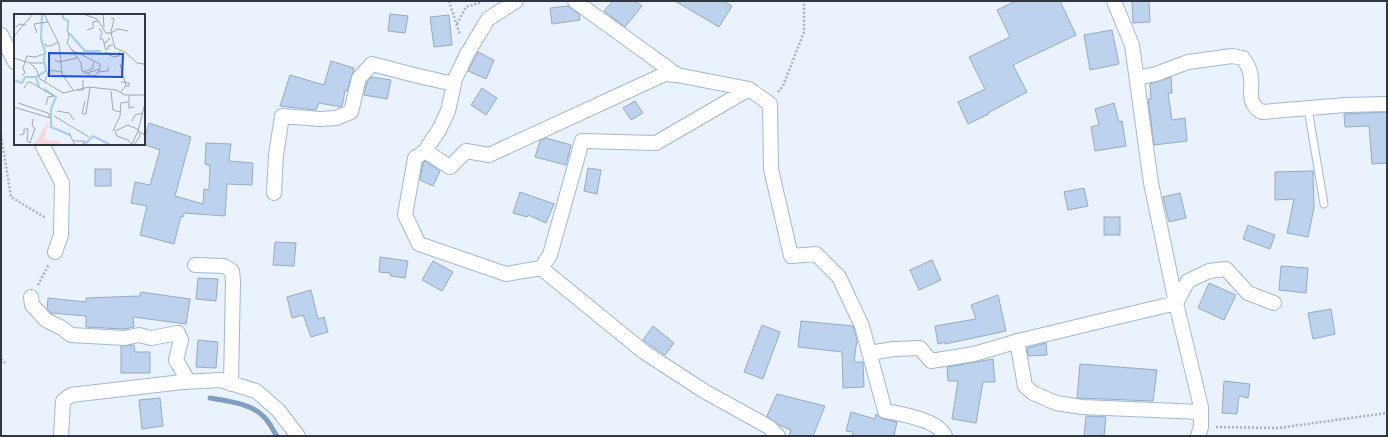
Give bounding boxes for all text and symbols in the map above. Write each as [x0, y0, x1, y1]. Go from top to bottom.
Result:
inset map [14, 14, 145, 145]

